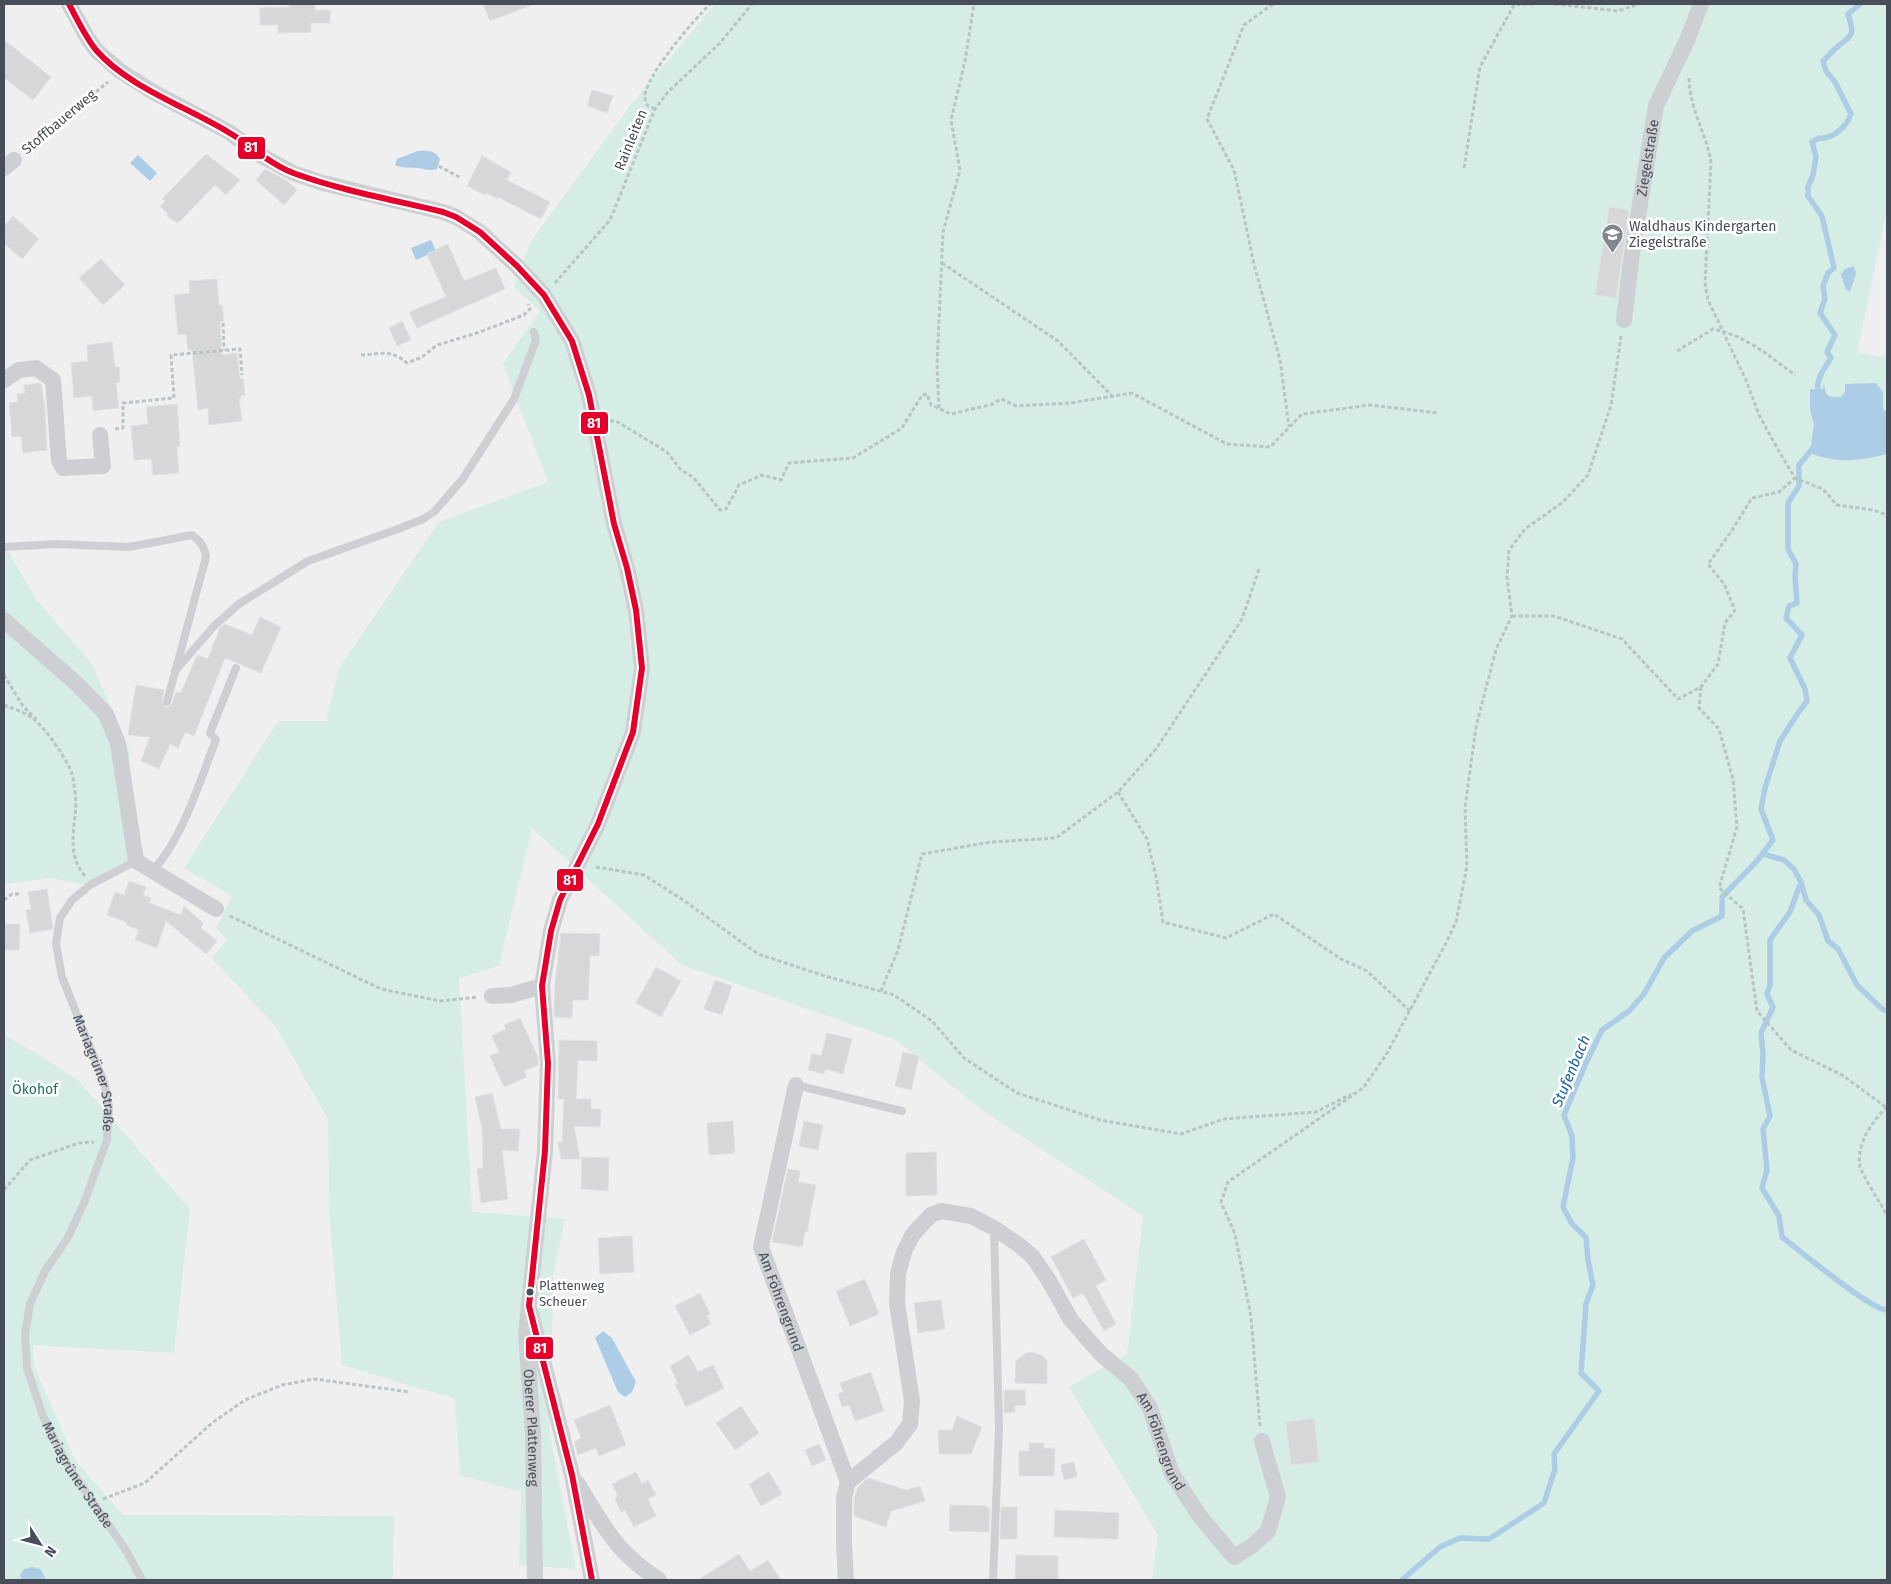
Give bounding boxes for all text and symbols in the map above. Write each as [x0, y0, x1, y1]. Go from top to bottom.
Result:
street label: Stoffbauerweg [18, 85, 100, 158]
street label: Rainleiten [611, 107, 651, 173]
street label: Ziegelstraße [1633, 118, 1662, 198]
line badge: 81 [237, 136, 266, 160]
text: 81 [244, 139, 258, 156]
place label: Waldhaus Kindergarten Ziegelstraße [1629, 218, 1777, 251]
school or university icon: Waldhaus Kindergarten Ziegelstraße [1601, 222, 1625, 253]
line badge: 81 [580, 411, 609, 435]
text: 81 [587, 415, 601, 432]
line badge: 81 [556, 868, 584, 892]
text: 81 [563, 872, 577, 889]
street label: Mariagrüner Straße [69, 1012, 118, 1132]
water label: Stufenbach [1547, 1032, 1594, 1111]
park label: Ökohof [12, 1080, 59, 1098]
street label: Am Föhrengrund [755, 1250, 807, 1354]
place label: Plattenweg Scheuer [539, 1278, 605, 1309]
marker: Plattenweg Scheuer [525, 1287, 535, 1297]
line badge: 81 [525, 1336, 554, 1360]
text: 81 [533, 1340, 547, 1357]
street label: Oberer Plattenweg [520, 1368, 542, 1488]
street label: Am Föhrengrund [1133, 1389, 1189, 1494]
street label: Mariagrüner Straße [39, 1419, 117, 1532]
north arrow [15, 1519, 65, 1569]
text: N [41, 1543, 60, 1560]

